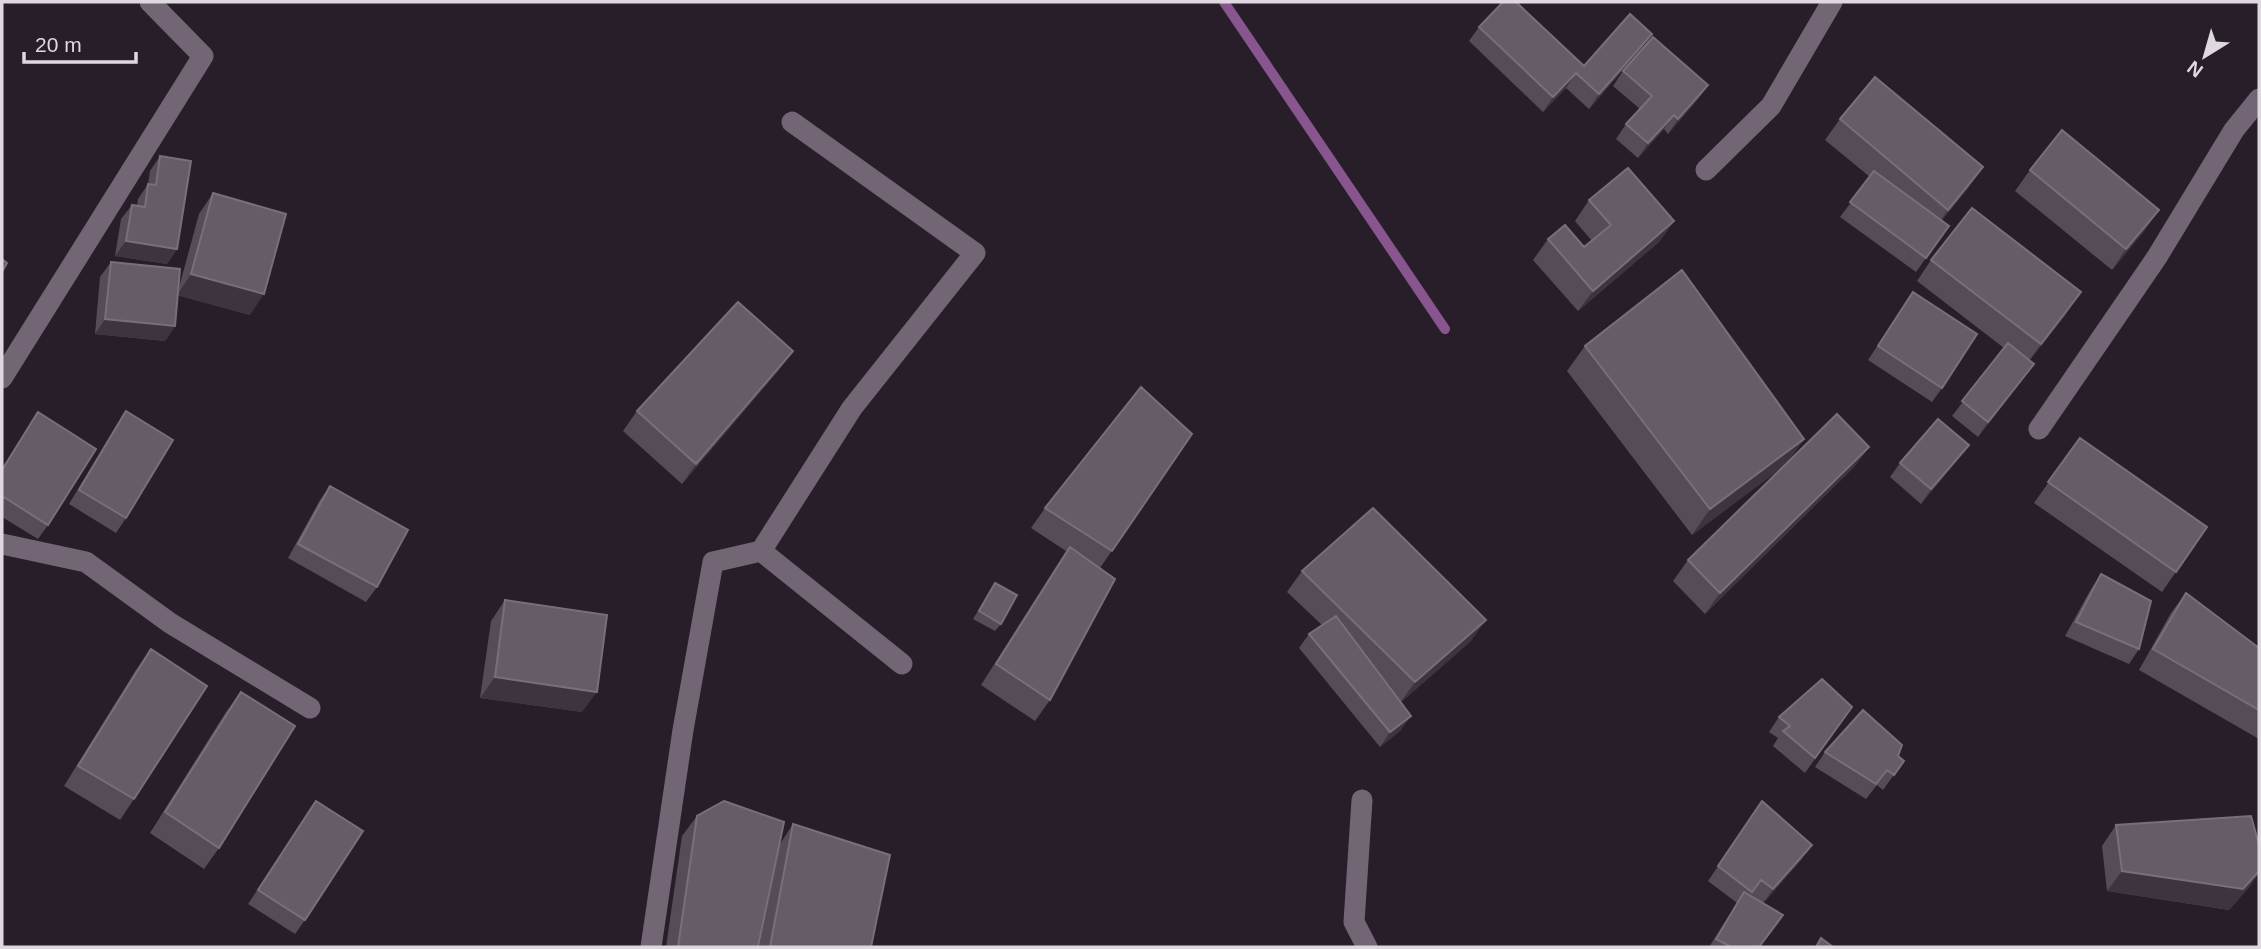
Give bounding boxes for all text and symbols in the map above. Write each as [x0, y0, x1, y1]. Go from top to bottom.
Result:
scale bar [24, 21, 136, 65]
north arrow [2170, 21, 2240, 91]
text: 20 m [35, 33, 82, 56]
text: N [2183, 57, 2207, 82]

